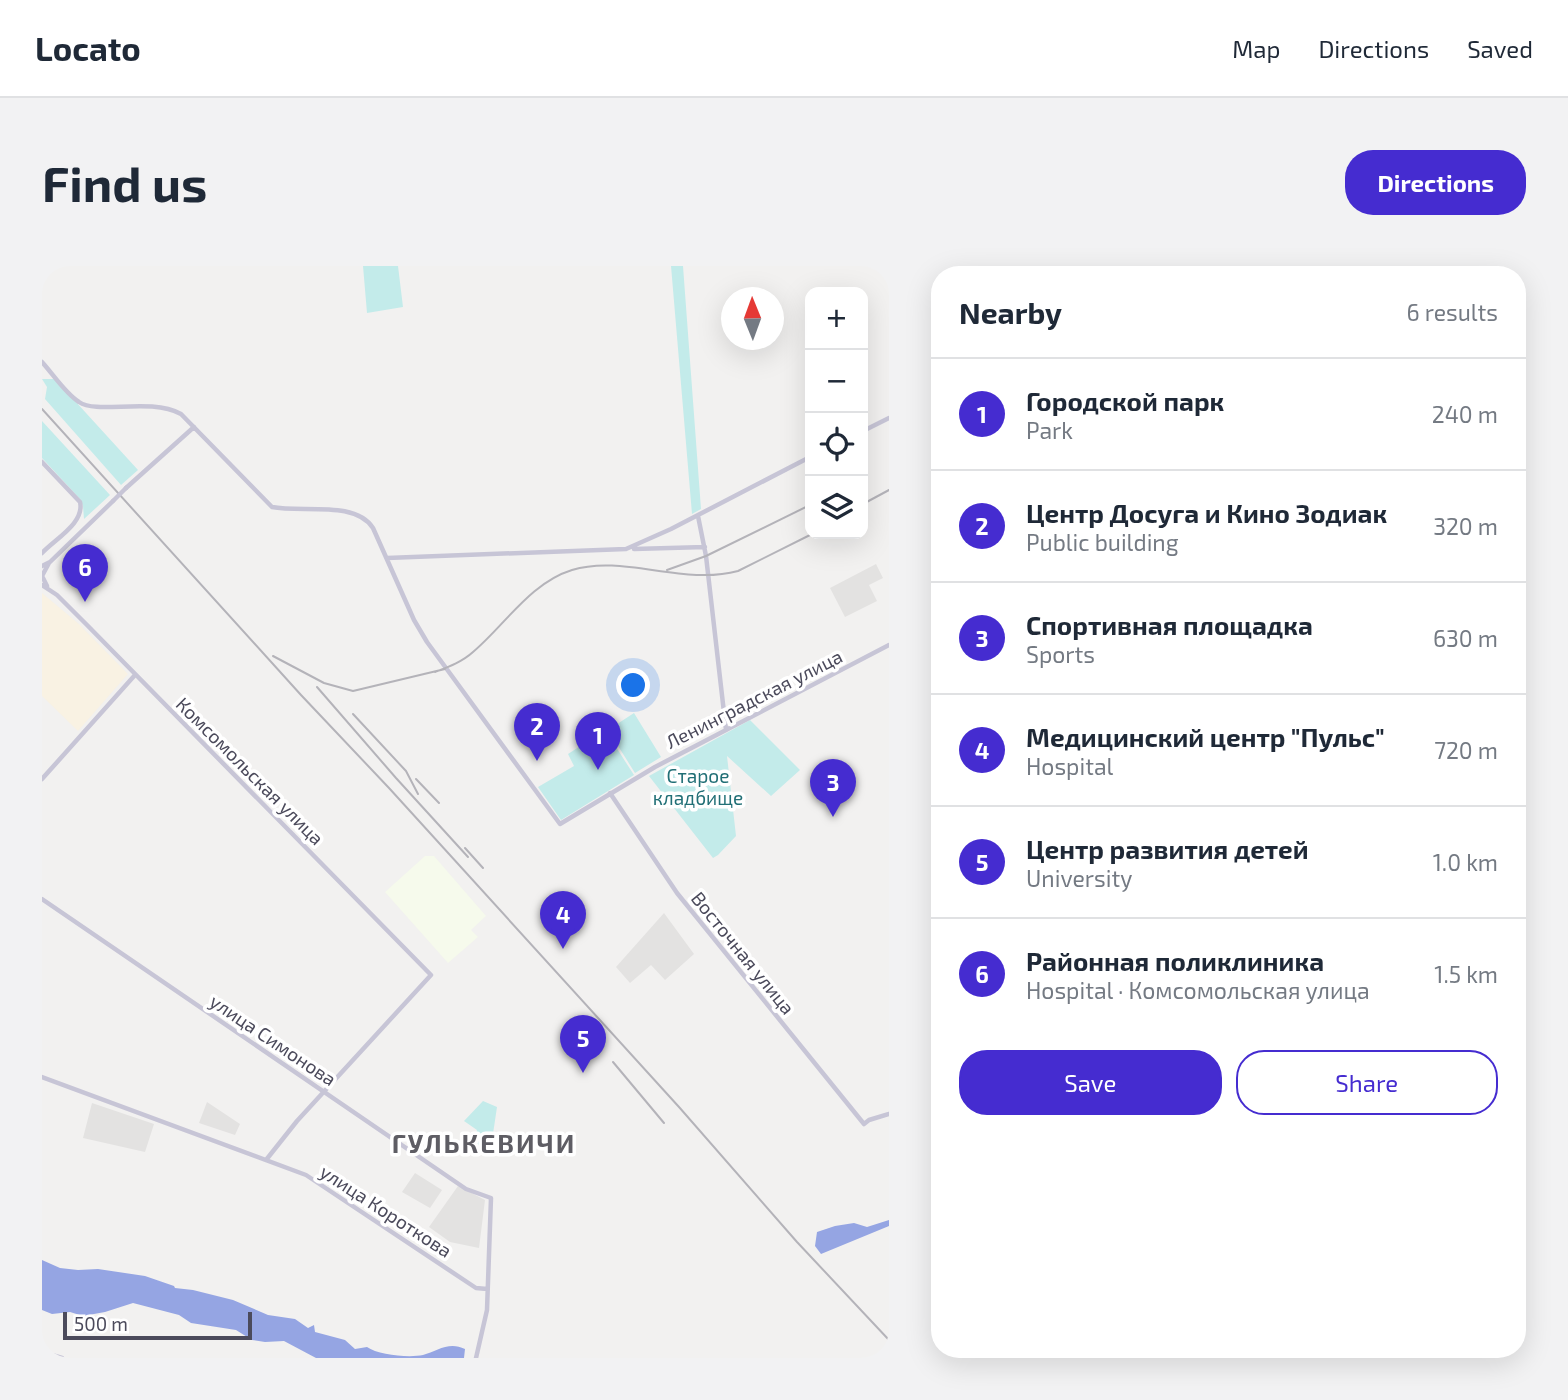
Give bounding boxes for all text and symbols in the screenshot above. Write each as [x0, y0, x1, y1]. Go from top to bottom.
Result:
text: Locato [35, 28, 141, 68]
text: Map [1232, 34, 1280, 63]
text: Directions [1318, 34, 1429, 63]
text: Saved [1467, 34, 1533, 63]
button: Directions [1345, 150, 1526, 215]
text: Find us [42, 153, 207, 212]
north arrow [721, 287, 784, 350]
map controls [805, 287, 868, 539]
button: + [805, 287, 868, 350]
text: Nearby [959, 294, 1062, 330]
text: 6 results [1407, 298, 1498, 326]
button: − [805, 350, 868, 413]
text: Городской парк [1026, 385, 1224, 416]
text: 1 [977, 400, 987, 428]
text: 240 m [1432, 400, 1498, 428]
button: locate [805, 413, 868, 476]
text: Park [1026, 416, 1073, 444]
button: layers [805, 476, 868, 539]
text: Центр Досуга и Кино Зодиак [1026, 497, 1387, 528]
text: 2 [975, 512, 989, 540]
text: 320 m [1433, 512, 1498, 540]
text: Public building [1026, 528, 1179, 556]
pin: 6 [62, 544, 108, 602]
text: Спортивная площадка [1026, 609, 1313, 640]
text: 3 [975, 624, 989, 652]
text: 630 m [1433, 624, 1498, 652]
text: Sports [1026, 640, 1095, 668]
street label: Ленинградская улица [662, 644, 846, 754]
your location [616, 668, 650, 702]
street label: Комсомольская улица [171, 692, 329, 850]
pin: 2 [514, 703, 560, 761]
pin: 1 [575, 712, 621, 770]
text: Медицинский центр "Пульс" [1026, 721, 1385, 752]
text: 4 [975, 736, 989, 764]
text: 720 m [1434, 736, 1498, 764]
text: Hospital [1026, 752, 1113, 780]
pin: 3 [810, 759, 856, 817]
park label: Старое кладбище [653, 764, 743, 809]
text: Центр развития детей [1026, 833, 1309, 864]
text: 5 [976, 848, 988, 876]
text: 1.0 km [1433, 848, 1498, 876]
text: University [1026, 864, 1132, 892]
street label: Восточная улица [686, 887, 800, 1019]
pin: 4 [540, 891, 586, 949]
text: Районная поликлиника [1026, 945, 1324, 976]
text: 6 [975, 960, 989, 988]
text: 1.5 km [1434, 960, 1498, 988]
text: Hospital · Комсомольская улица [1026, 976, 1370, 1004]
street label: улица Симонова [205, 989, 341, 1091]
pin: 5 [560, 1015, 606, 1073]
button: Save [959, 1050, 1222, 1115]
button: Share [1236, 1050, 1498, 1115]
district label: ГУЛЬКЕВИЧИ [392, 1127, 576, 1158]
street label: улица Короткова [316, 1159, 456, 1263]
scale bar [63, 1309, 252, 1341]
text: 500 m [74, 1312, 128, 1335]

